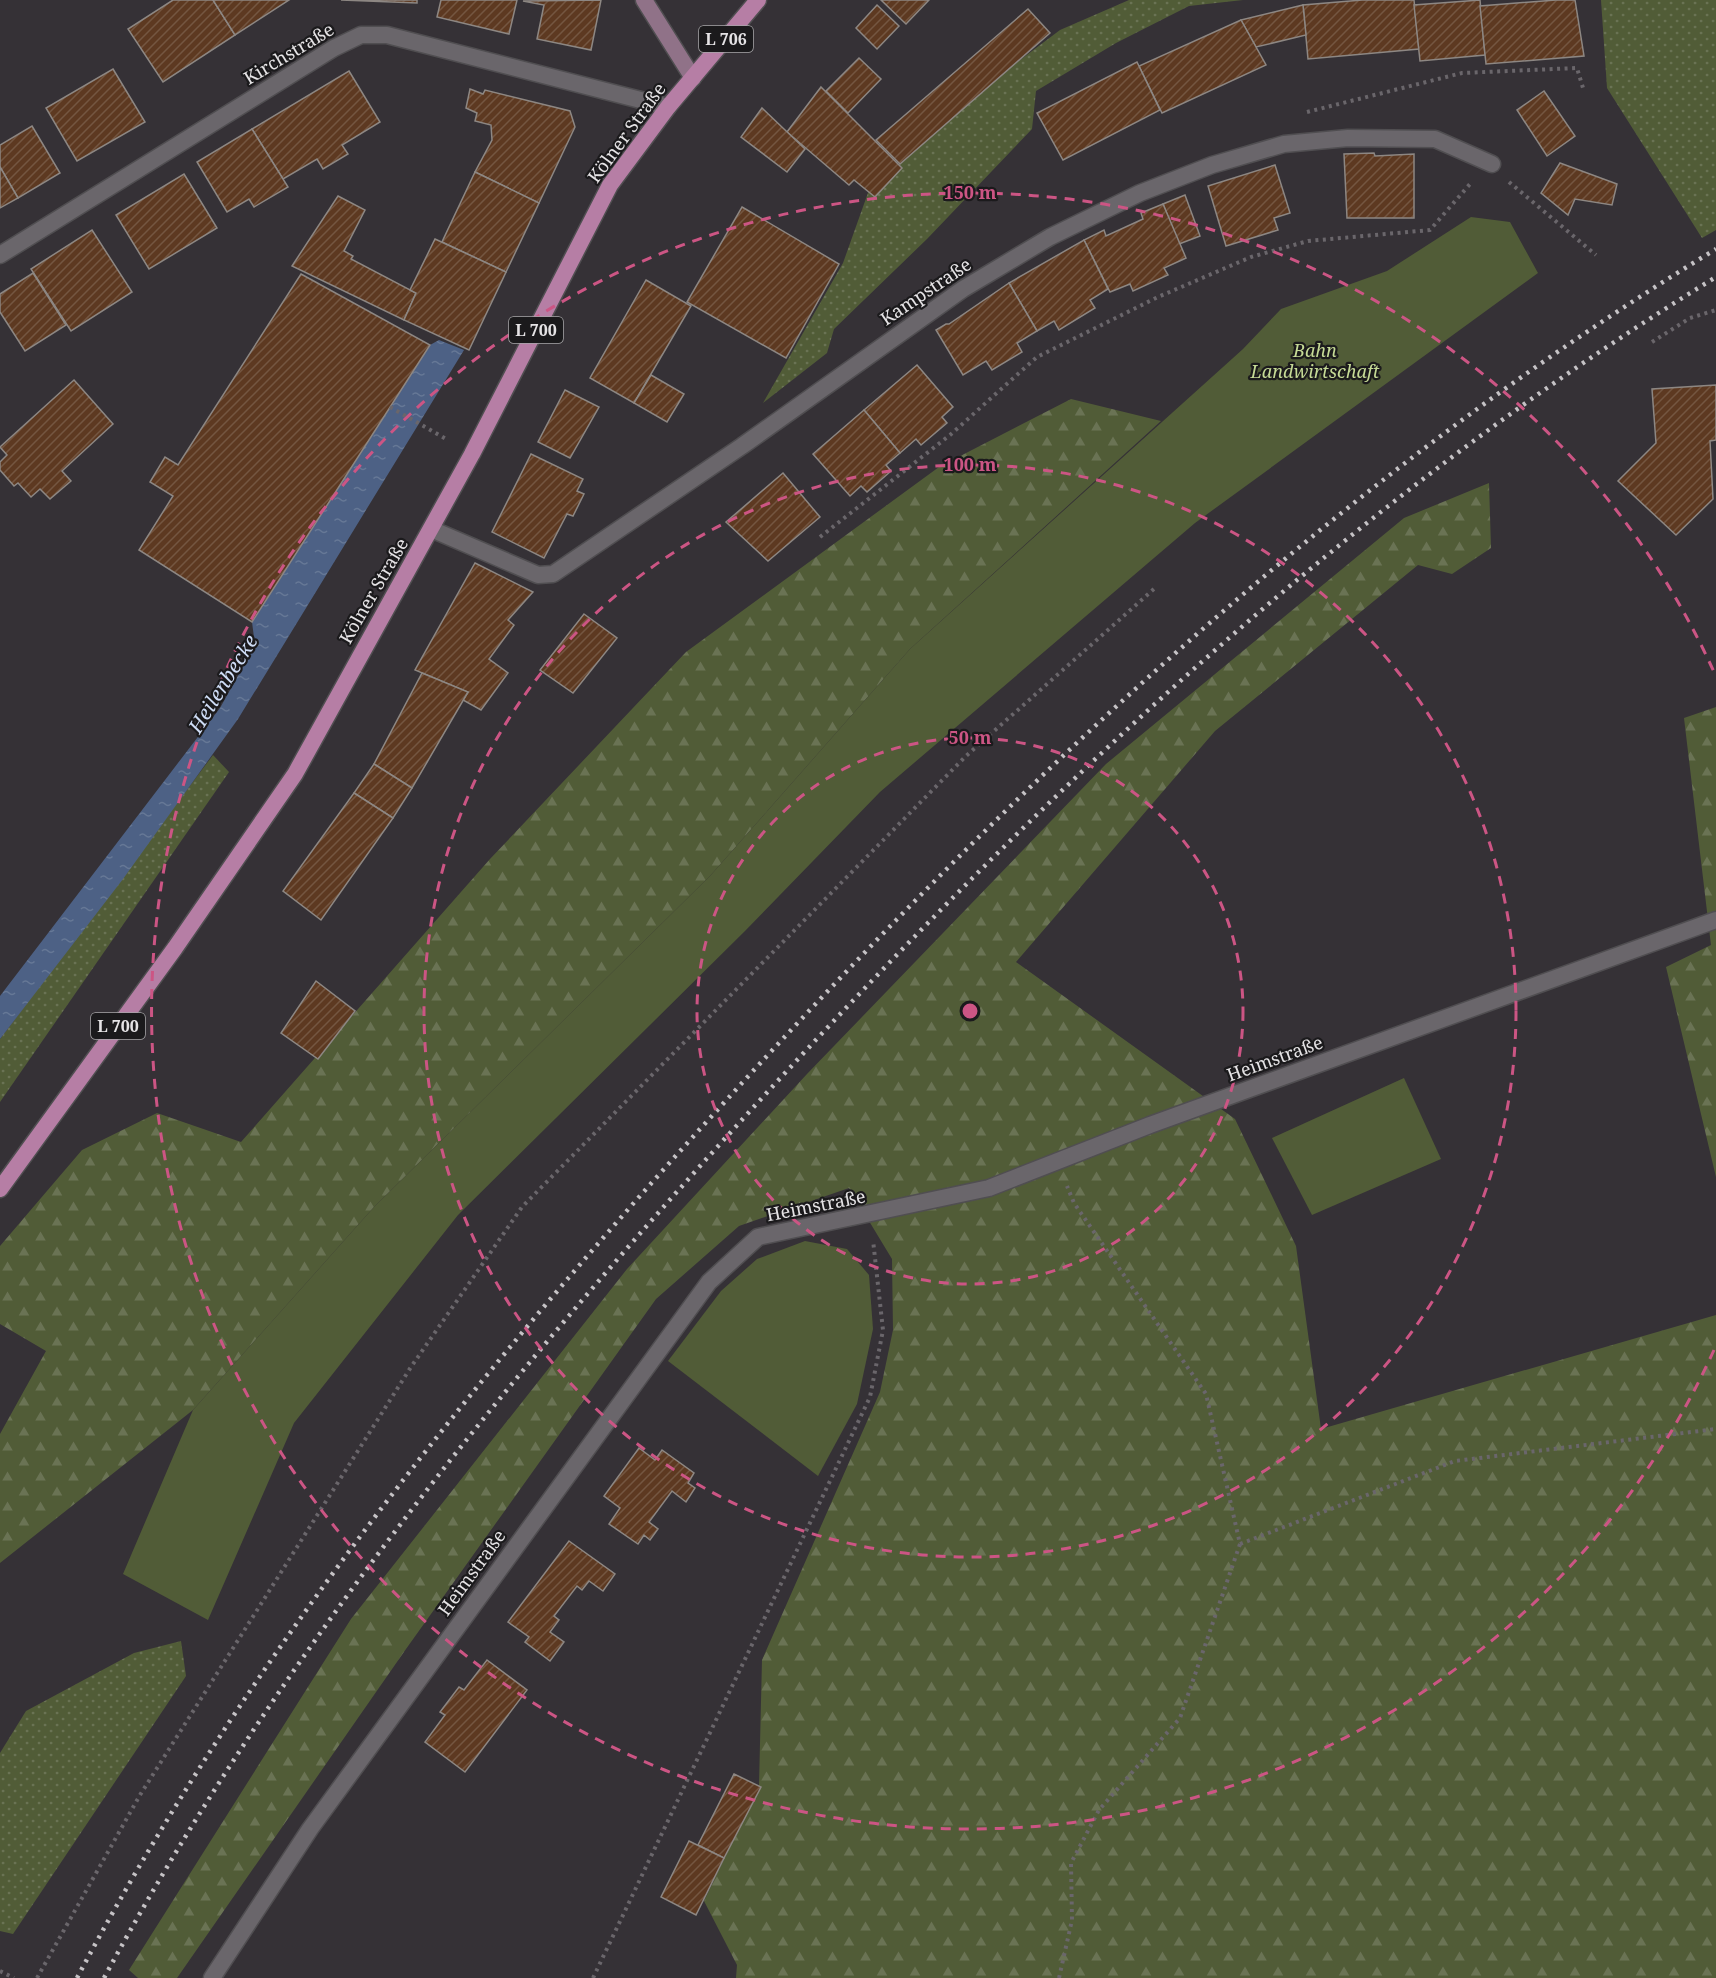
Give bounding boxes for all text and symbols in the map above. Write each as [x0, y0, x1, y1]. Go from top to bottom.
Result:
street label: Kirchstraße [239, 17, 338, 89]
road number: L 706 [699, 26, 753, 52]
street label: Kölner Straße [582, 78, 671, 187]
text: 150 m [944, 180, 997, 204]
street label: Kampstraße [875, 252, 976, 330]
road number: L 700 [509, 317, 563, 343]
park label: Bahn Landwirtschaft [1250, 338, 1380, 383]
text: 100 m [944, 452, 997, 476]
street label: Kölner Straße [333, 533, 413, 648]
water label: Heilenbecke [181, 629, 264, 739]
text: 50 m [949, 725, 992, 749]
centre of rings [960, 1001, 980, 1021]
road number: L 700 [91, 1013, 145, 1039]
street label: Heimstraße [1223, 1030, 1326, 1087]
street label: Heimstraße [764, 1184, 868, 1226]
street label: Heimstraße [432, 1525, 510, 1620]

